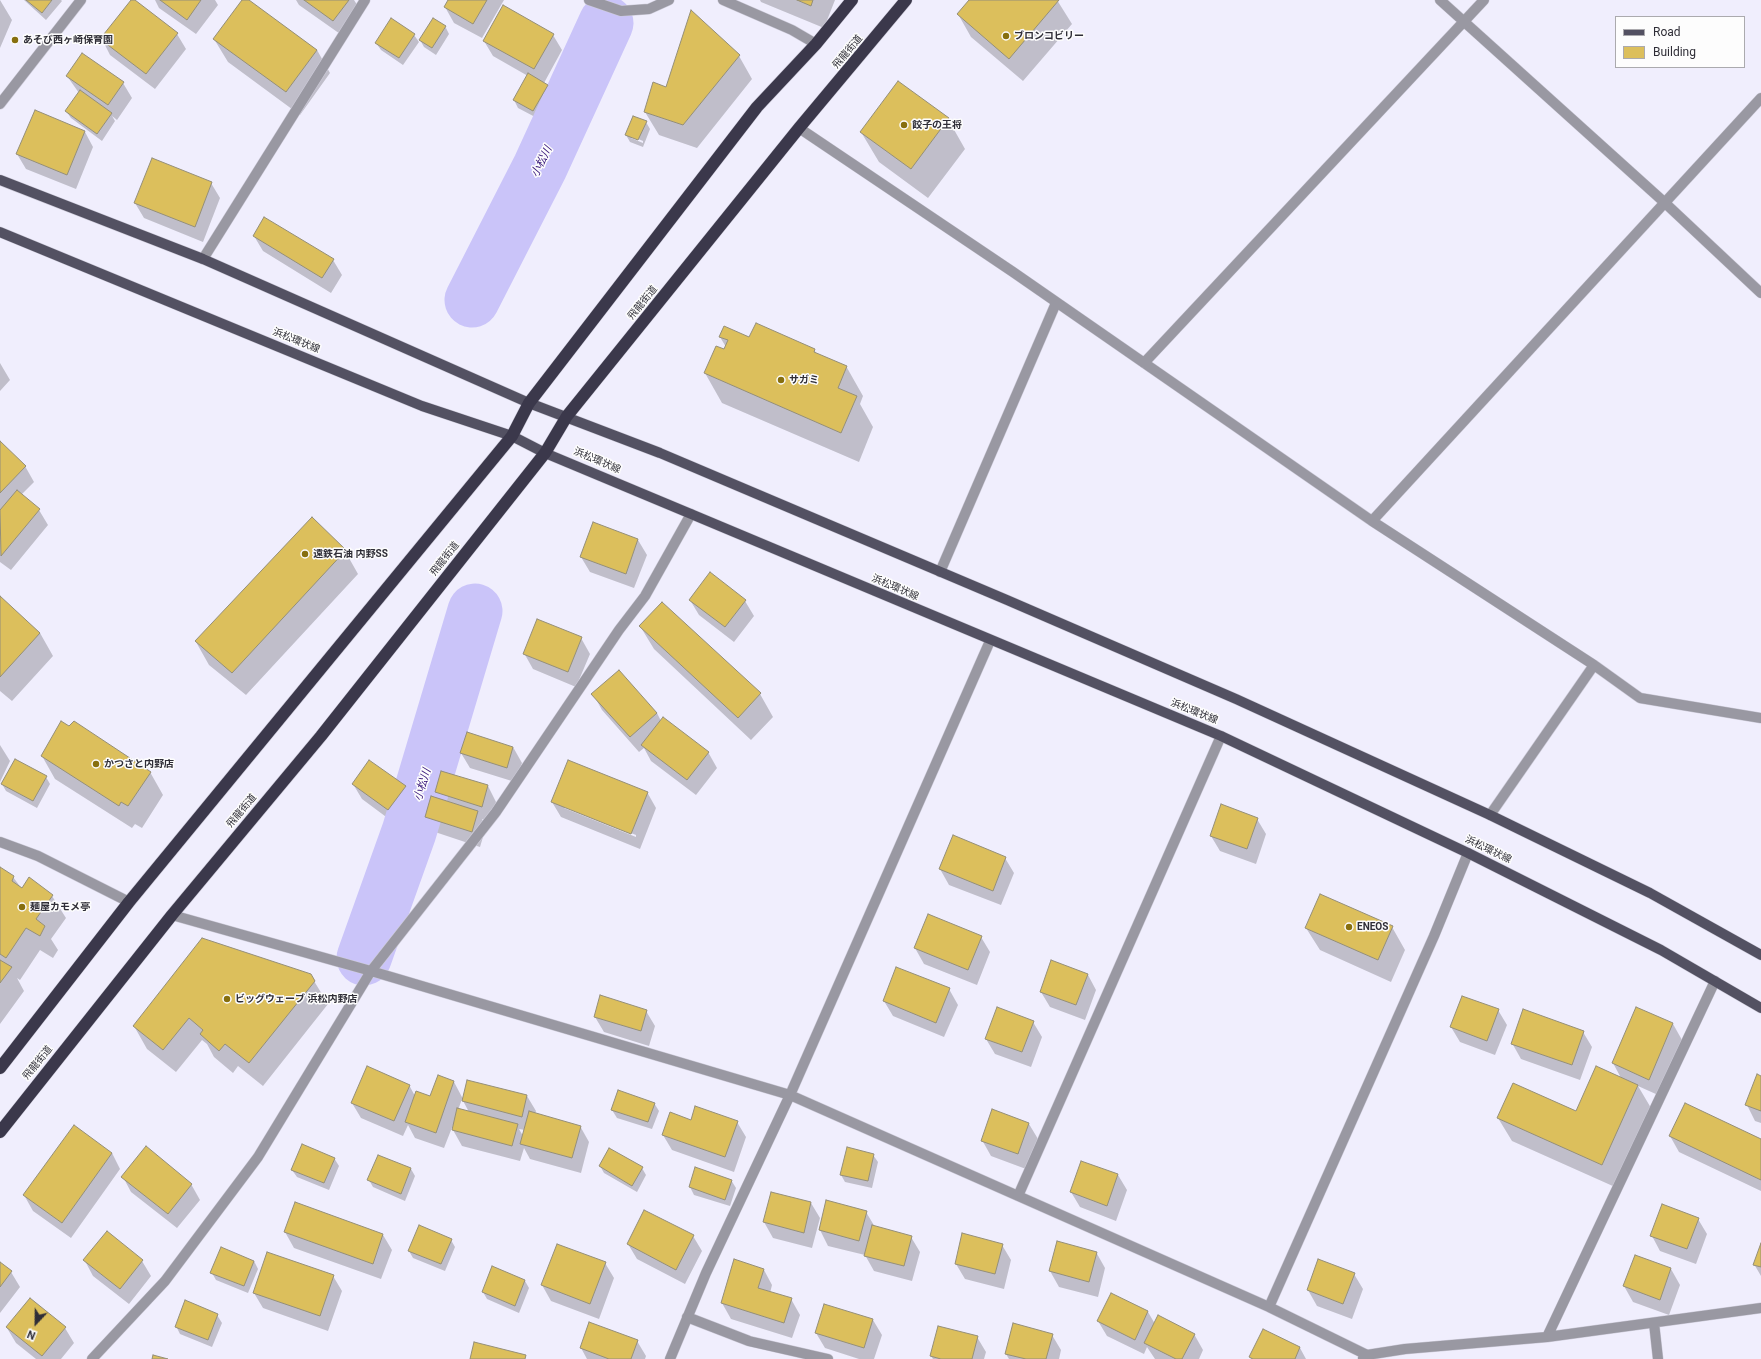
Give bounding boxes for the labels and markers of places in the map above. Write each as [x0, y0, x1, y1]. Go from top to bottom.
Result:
place label: ブロンコビリー [1014, 30, 1084, 42]
marker: ブロンコビリー [1001, 31, 1011, 41]
place label: あそび西ヶ崎保育園 [23, 34, 113, 46]
marker: あそび西ヶ崎保育園 [10, 35, 20, 45]
place label: 餃子の王将 [912, 119, 962, 131]
marker: 餃子の王将 [899, 120, 909, 130]
place label: サガミ [789, 374, 819, 386]
marker: サガミ [776, 375, 786, 385]
place label: 遠鉄石油 内野SS [313, 548, 388, 560]
marker: 遠鉄石油 内野SS [300, 549, 310, 559]
place label: かつさと内野店 [104, 758, 174, 770]
marker: かつさと内野店 [91, 759, 101, 769]
place label: 麺屋カモメ亭 [30, 901, 90, 913]
marker: 麺屋カモメ亭 [17, 902, 27, 912]
place label: ENEOS [1357, 921, 1388, 933]
marker: ENEOS [1344, 922, 1354, 932]
place label: ビッグウェーブ 浜松内野店 [235, 993, 357, 1005]
marker: ビッグウェーブ 浜松内野店 [222, 994, 232, 1004]

